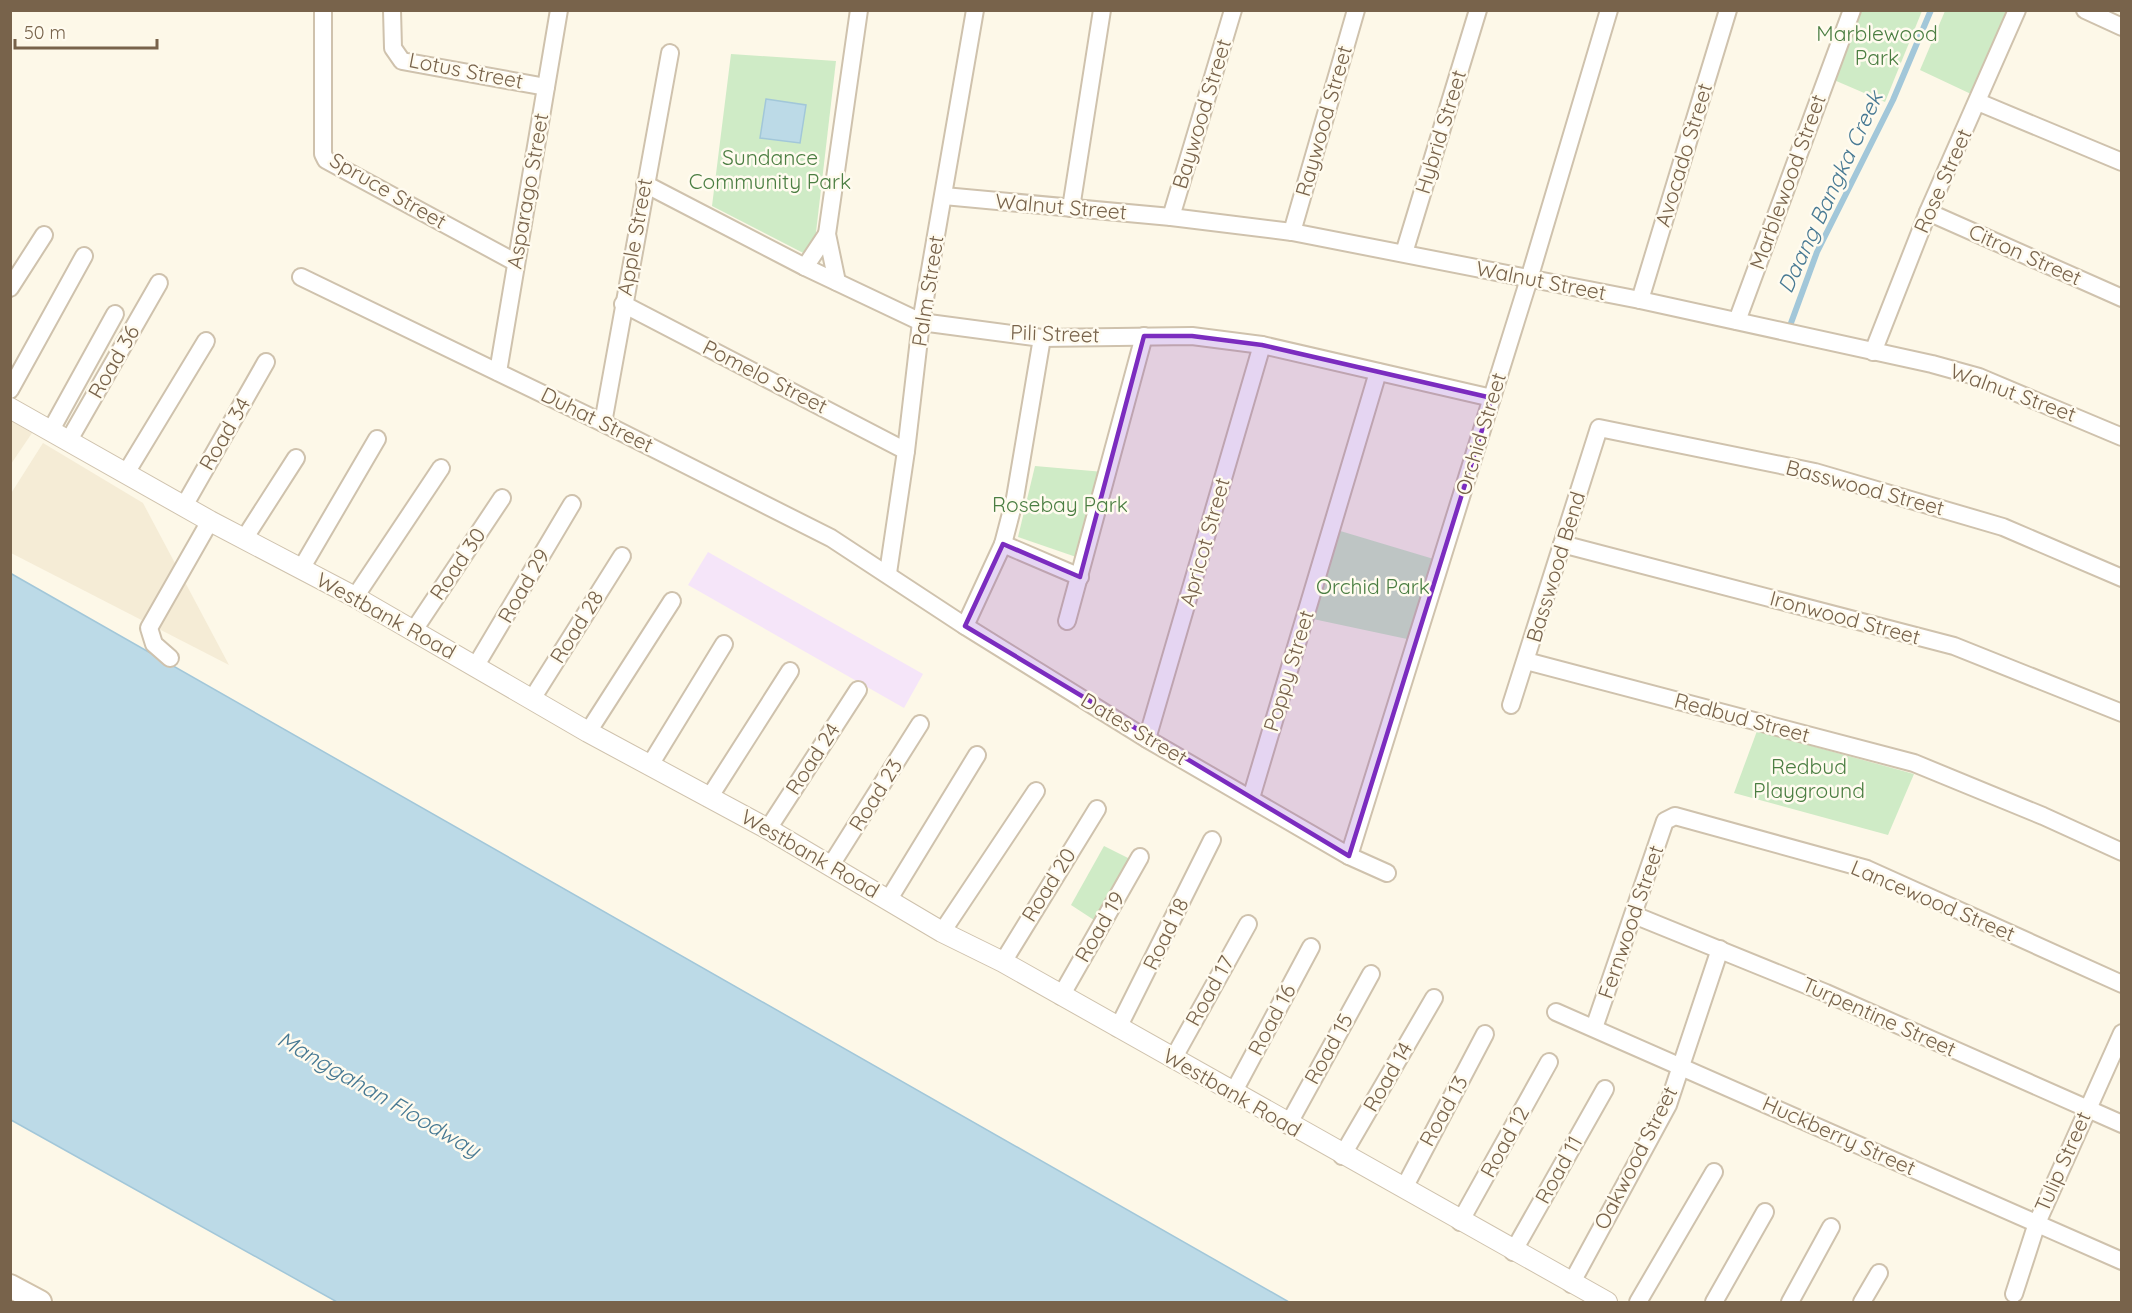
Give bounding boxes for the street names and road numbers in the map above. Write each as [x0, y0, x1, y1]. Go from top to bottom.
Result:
street label: Baywood Street [1166, 36, 1236, 192]
street label: Raywood Street [1289, 42, 1357, 199]
street label: Lotus Street [407, 46, 526, 94]
street label: Hybrid Street [1409, 67, 1471, 197]
street label: Avocado Street [1649, 80, 1717, 230]
street label: Marblewood Street [1743, 91, 1831, 273]
street label: Asparago Street [500, 111, 554, 271]
street label: Rose Street [1908, 124, 1977, 237]
street label: Spruce Street [326, 146, 451, 234]
street label: Apple Street [611, 176, 657, 298]
street label: Walnut Street [994, 187, 1128, 225]
street label: Citron Street [1965, 218, 2086, 291]
street label: Palm Street [905, 233, 949, 348]
street label: Walnut Street [1474, 255, 1608, 305]
street label: Pili Street [1010, 318, 1100, 348]
street label: Road 36 [82, 320, 144, 403]
street label: Pomelo Street [699, 334, 832, 419]
street label: Walnut Street [1947, 357, 2080, 427]
street label: Orchid Street [1449, 369, 1511, 498]
street label: Duhat Street [537, 381, 658, 458]
street label: Road 34 [193, 392, 255, 475]
street label: Basswood Street [1783, 453, 1947, 521]
street label: Apricot Street [1173, 474, 1235, 609]
street label: Basswood Bend [1520, 488, 1590, 645]
street label: Road 30 [424, 522, 491, 604]
street label: Road 29 [492, 544, 555, 627]
street label: Westbank Road [312, 566, 461, 664]
street label: Ironwood Street [1767, 584, 1923, 650]
street label: Road 28 [544, 585, 609, 668]
street label: Poppy Street [1257, 607, 1319, 735]
street label: Dates Street [1077, 686, 1193, 770]
street label: Redbud Street [1672, 686, 1813, 748]
street label: Road 24 [779, 718, 845, 799]
street label: Road 23 [843, 753, 908, 835]
street label: Westbank Road [737, 803, 884, 903]
street label: Fernwood Street [1592, 841, 1669, 1002]
street label: Road 20 [1015, 843, 1081, 926]
street label: Lancewood Street [1847, 854, 2019, 946]
street label: Road 19 [1069, 887, 1130, 966]
street label: Road 18 [1137, 893, 1194, 974]
street label: Road 17 [1179, 951, 1239, 1030]
street label: Turpentine Street [1798, 971, 1960, 1062]
street label: Road 16 [1242, 979, 1301, 1060]
street label: Road 15 [1298, 1009, 1358, 1089]
street label: Road 14 [1357, 1037, 1417, 1116]
street label: Westbank Road [1159, 1042, 1306, 1142]
street label: Road 13 [1413, 1071, 1473, 1150]
street label: Oakwood Street [1588, 1082, 1682, 1233]
street label: Huckberry Street [1759, 1090, 1920, 1180]
street label: Road 12 [1474, 1101, 1534, 1182]
street label: Tulip Street [2028, 1107, 2096, 1216]
street label: Road 11 [1529, 1131, 1587, 1208]

